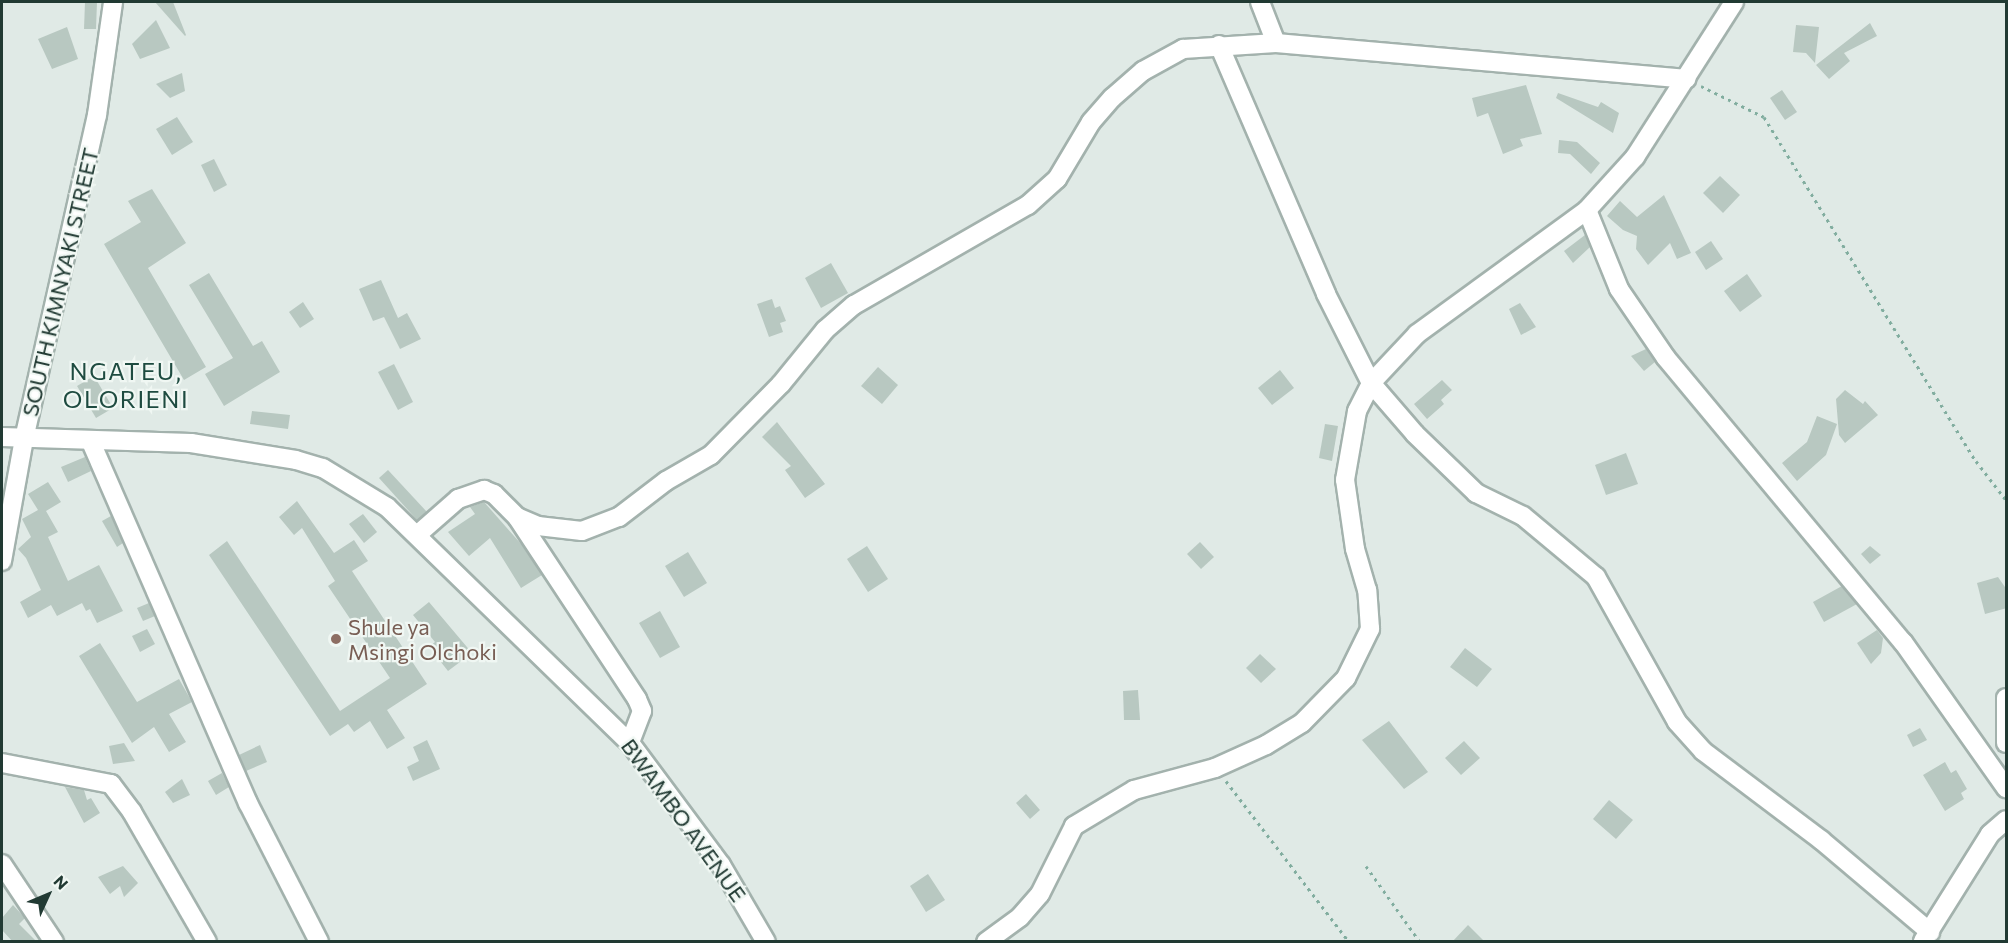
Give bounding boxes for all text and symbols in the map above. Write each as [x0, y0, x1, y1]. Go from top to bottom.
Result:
street label: SOUTH KIMNYAKI STREET [16, 145, 104, 419]
district label: NGATEU, OLORIENI [63, 357, 189, 413]
place label: Shule ya Msingi Olchoki [348, 613, 497, 664]
marker: Shule ya Msingi Olchoki [329, 632, 343, 646]
street label: BWAMBO AVENUE [616, 733, 752, 907]
north arrow [18, 865, 78, 925]
text: N [50, 871, 72, 893]

